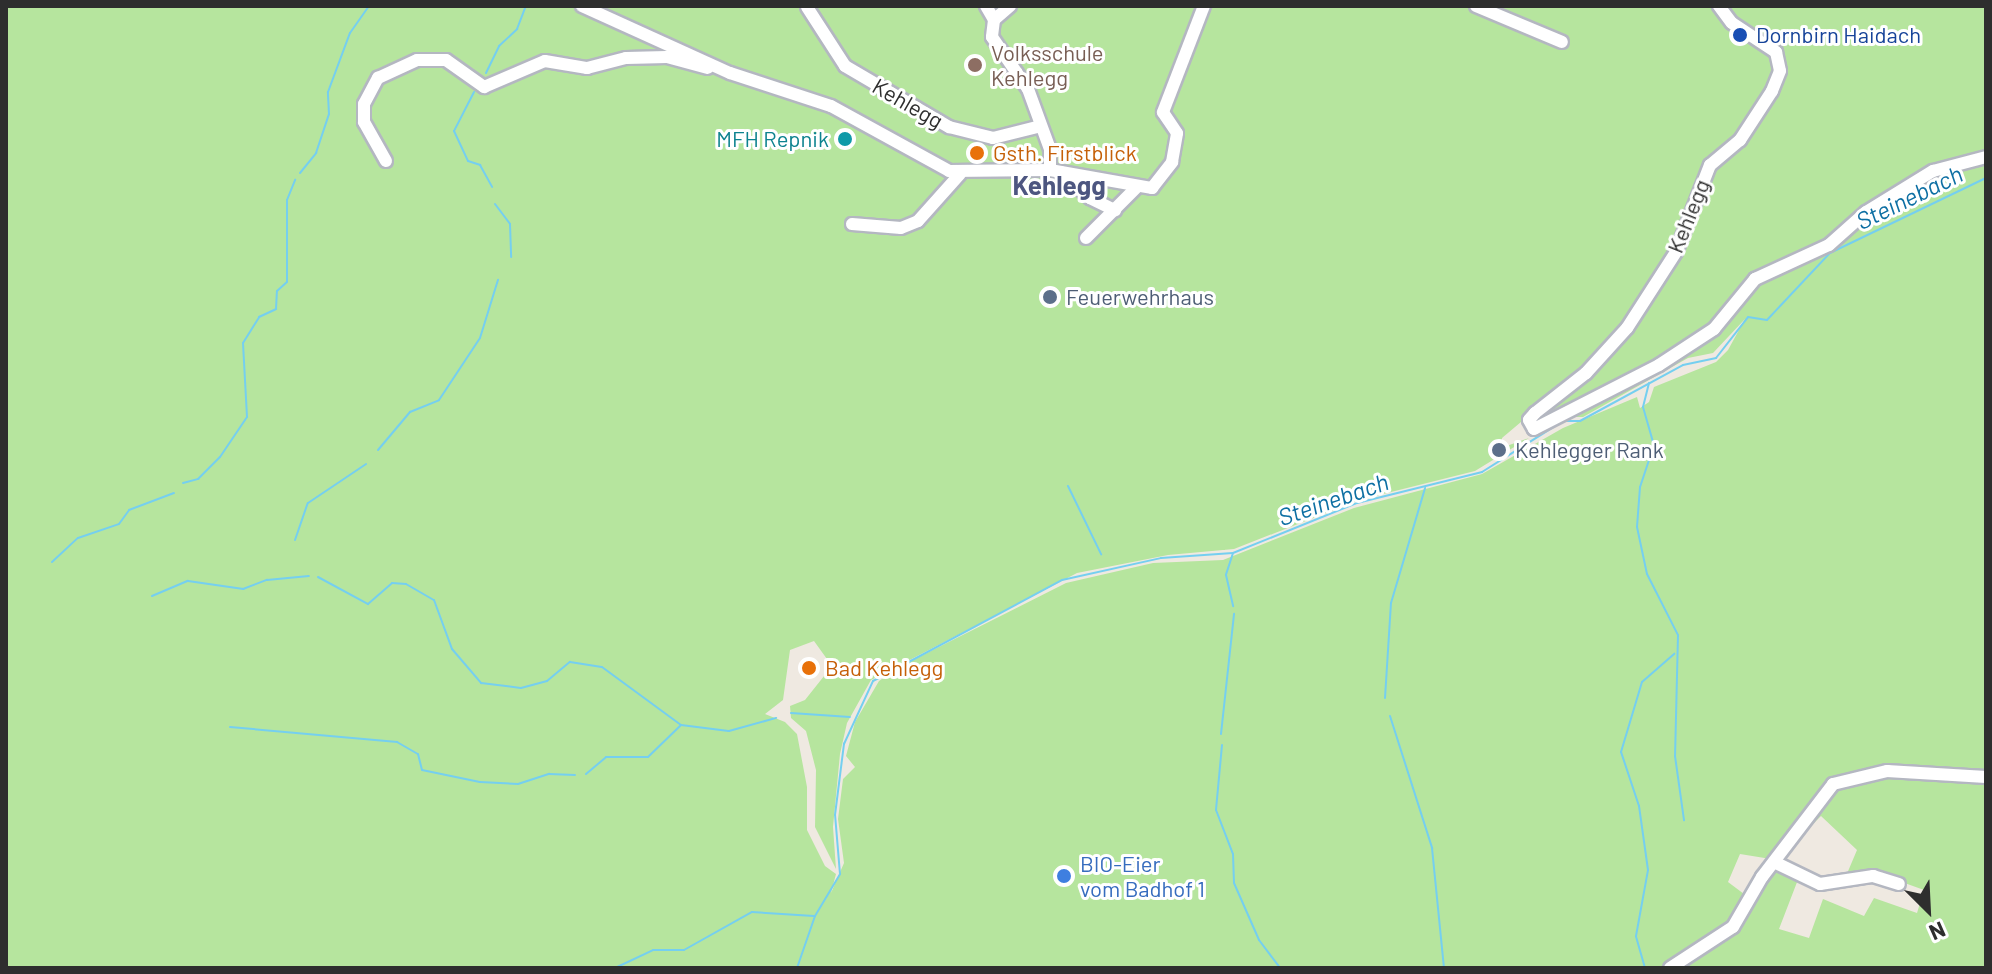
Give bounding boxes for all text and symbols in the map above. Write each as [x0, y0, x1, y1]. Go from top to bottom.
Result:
place label: Dornbirn Haidach [1756, 22, 1921, 48]
marker: Dornbirn Haidach [1731, 26, 1749, 44]
place label: Volksschule Kehlegg [991, 39, 1104, 90]
marker: Volksschule Kehlegg [966, 56, 984, 74]
street label: Kehlegg [868, 72, 948, 134]
place label: MFH Repnik [716, 126, 829, 152]
marker: MFH Repnik [836, 130, 854, 148]
place label: Gsth. Firstblick [993, 140, 1137, 166]
marker: Gsth. Firstblick [968, 144, 986, 162]
water label: Steinebach [1851, 159, 1967, 235]
district label: Kehlegg [1012, 169, 1106, 201]
street label: Kehlegg [1661, 175, 1715, 257]
place label: Feuerwehrhaus [1066, 284, 1214, 310]
marker: Feuerwehrhaus [1041, 288, 1059, 306]
place label: Kehlegger Rank [1515, 437, 1664, 463]
marker: Kehlegger Rank [1490, 441, 1508, 459]
water label: Steinebach [1274, 467, 1392, 531]
place label: Bad Kehlegg [825, 655, 943, 681]
marker: Bad Kehlegg [800, 659, 818, 677]
place label: BIO-Eier vom Badhof 1 [1080, 850, 1205, 902]
marker: BIO-Eier vom Badhof 1 [1055, 867, 1073, 885]
north arrow [1888, 870, 1968, 950]
text: N [1926, 917, 1950, 947]

